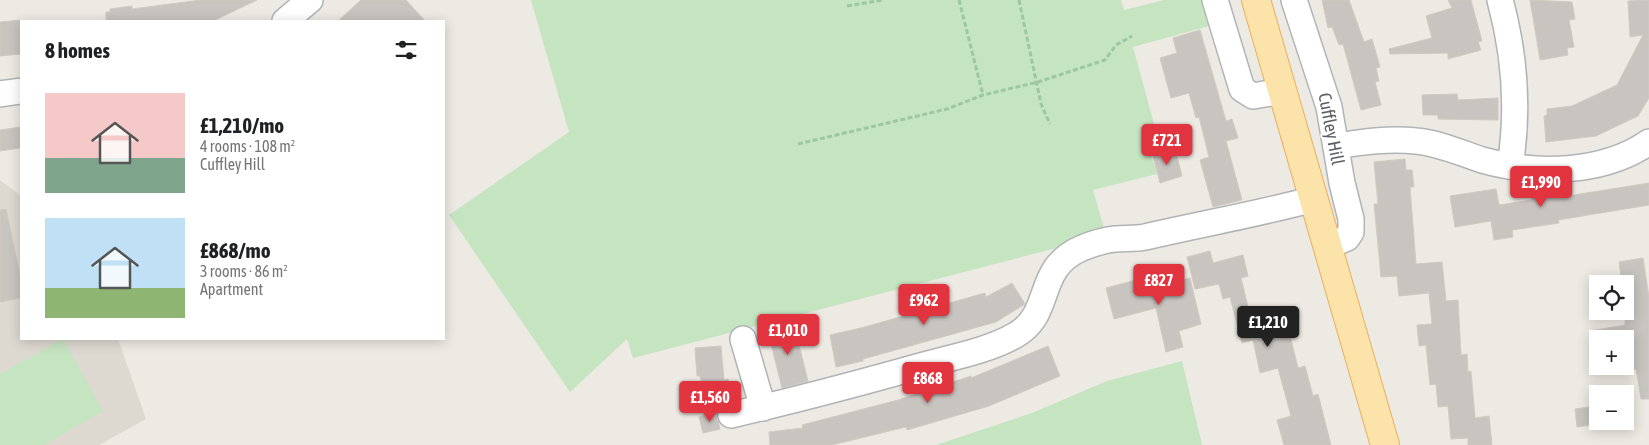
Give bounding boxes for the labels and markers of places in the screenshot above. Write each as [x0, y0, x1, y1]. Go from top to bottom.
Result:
pin: £721 [1137, 124, 1197, 166]
pin: £1,990 [1500, 166, 1582, 208]
pin: £827 [1129, 264, 1189, 306]
pin: £962 [894, 284, 954, 326]
pin: £1,210 [1227, 306, 1309, 348]
pin: £1,010 [747, 314, 829, 356]
pin: £868 [898, 362, 958, 404]
pin: £1,560 [669, 380, 751, 423]

